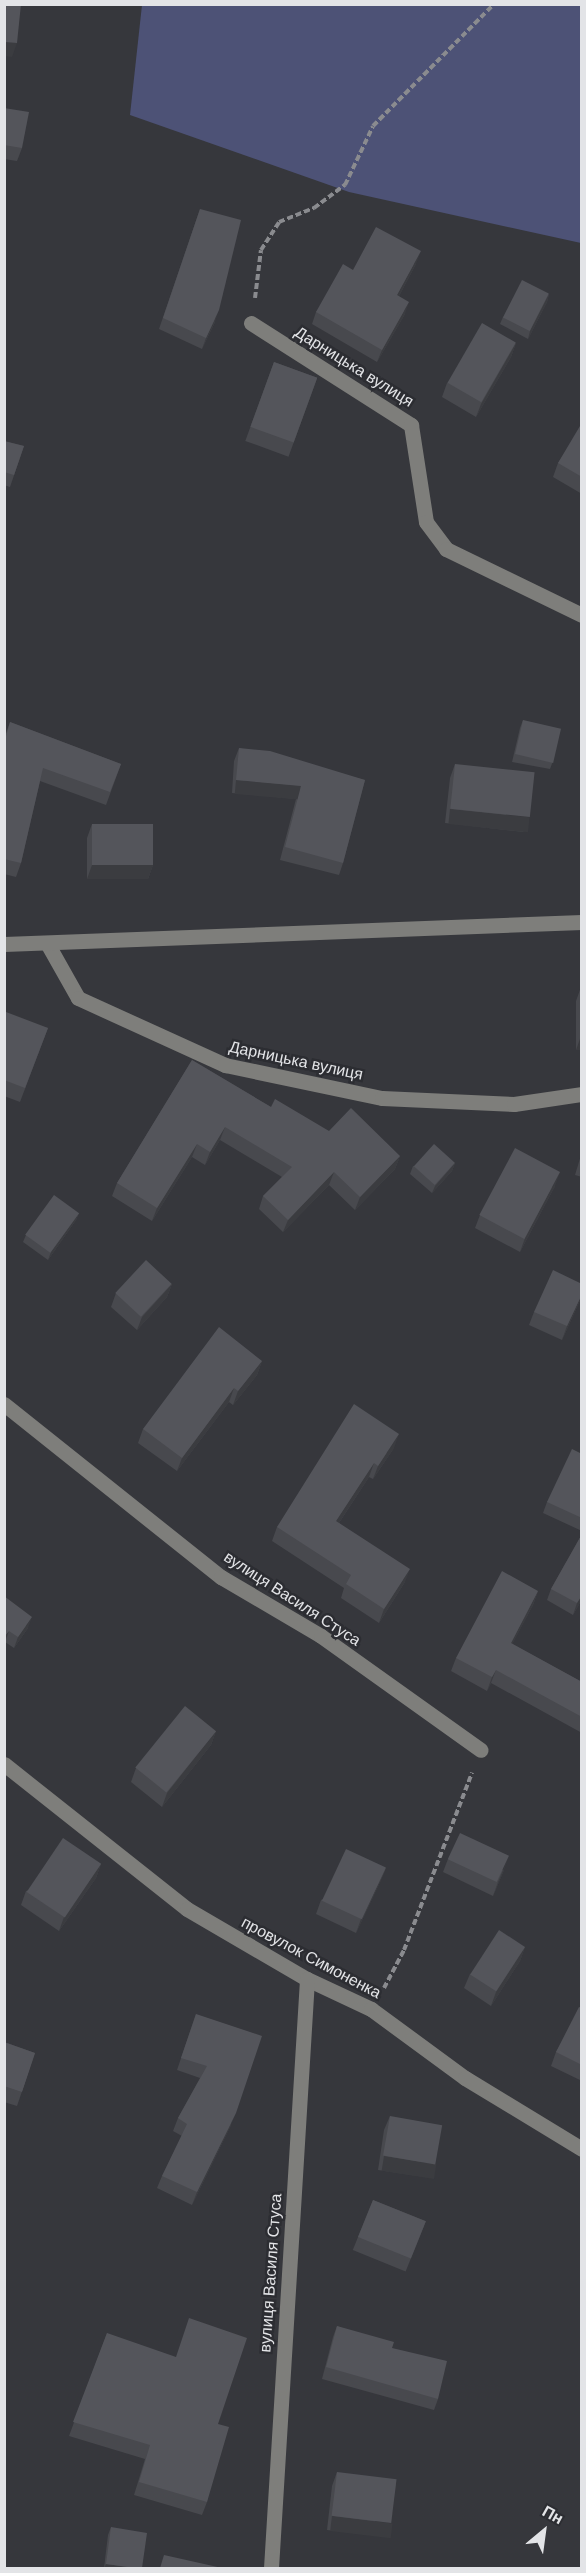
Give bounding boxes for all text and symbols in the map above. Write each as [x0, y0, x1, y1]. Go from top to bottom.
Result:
street label: Дарницька вулиця [291, 323, 417, 411]
street label: Дарницька вулиця [227, 1037, 365, 1085]
street label: вулиця Василя Стуса [220, 1548, 364, 1650]
street label: провулок Симоненка [238, 1913, 384, 2003]
street label: вулиця Василя Стуса [256, 2193, 286, 2353]
north arrow [514, 2501, 574, 2561]
text: Пн [540, 2502, 566, 2527]

